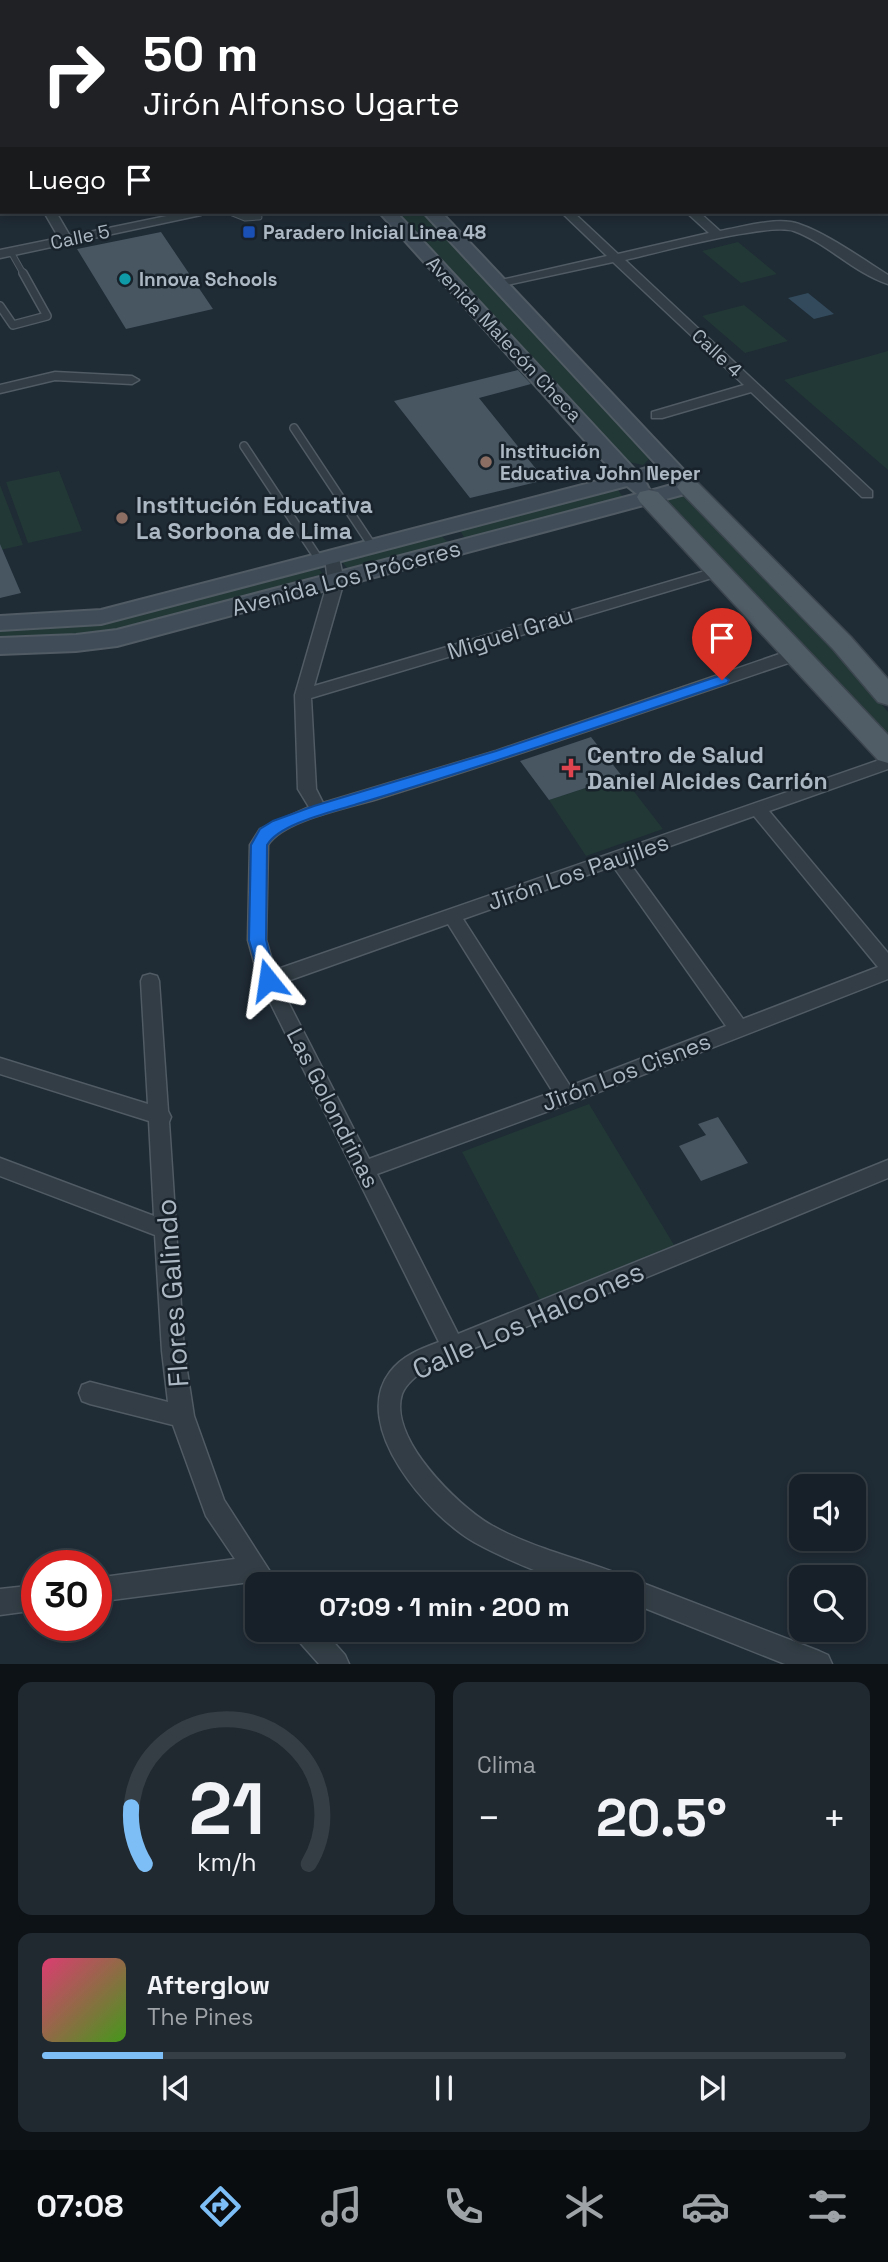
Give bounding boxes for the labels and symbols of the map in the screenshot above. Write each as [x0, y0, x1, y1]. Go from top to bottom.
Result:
street label: Calle 5 [48, 219, 112, 255]
place label: Paradero Inicial Linea 48 [263, 220, 486, 245]
marker: Paradero Inicial Linea 48 [241, 224, 257, 240]
street label: Avenida Malecón Checa [421, 251, 587, 427]
place label: Innova Schools [139, 267, 277, 292]
marker: Innova Schools [117, 271, 133, 287]
street label: Calle 4 [686, 323, 748, 383]
place label: Institución Educativa John Neper [500, 439, 701, 486]
marker: Institución Educativa John Neper [478, 454, 494, 470]
place label: Institución Educativa La Sorbona de Lima [136, 490, 373, 546]
marker: Institución Educativa La Sorbona de Lima [114, 510, 130, 526]
street label: Avenida Los Próceres [228, 533, 464, 623]
street label: Miguel Grau [443, 600, 577, 666]
pin [692, 608, 752, 680]
place label: Centro de Salud Daniel Alcides Carrión [587, 740, 828, 796]
marker: Centro de Salud Daniel Alcides Carrión [561, 758, 581, 778]
street label: Jirón Los Paujiles [483, 827, 673, 917]
position arrow [231, 943, 305, 1017]
street label: Las Golondrinas [280, 1023, 386, 1193]
street label: Jirón Los Cisnes [537, 1026, 715, 1118]
street label: Flores Galindo [147, 1198, 197, 1388]
street label: Calle Los Halcones [407, 1253, 649, 1387]
speed limit sign: 30 [21, 1550, 112, 1641]

